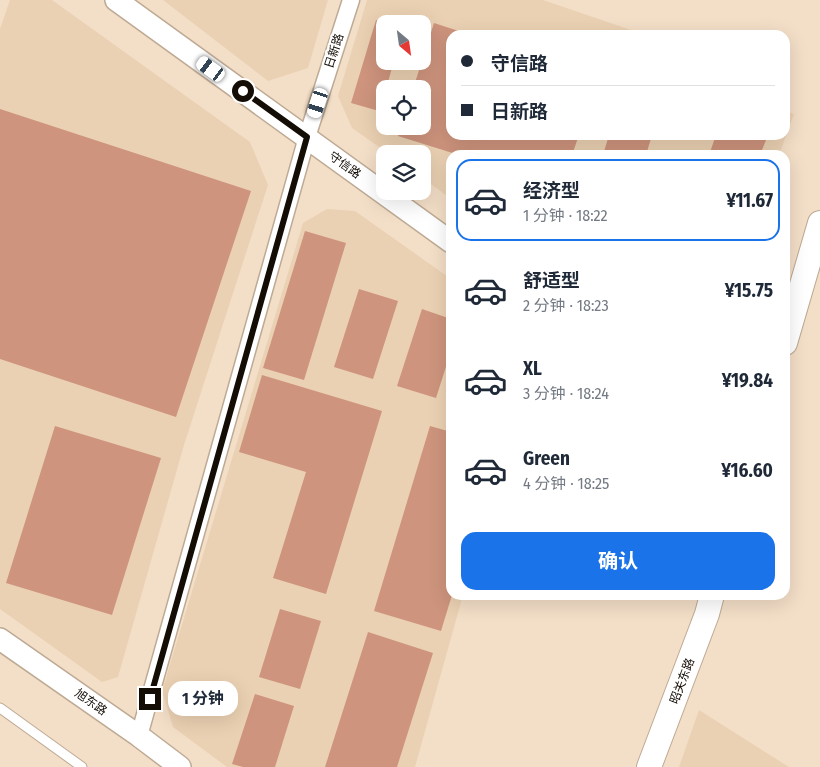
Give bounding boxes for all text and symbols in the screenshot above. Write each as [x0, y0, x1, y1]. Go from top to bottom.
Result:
north arrow [376, 15, 431, 70]
map controls [376, 15, 431, 200]
street label: 日新路 [322, 32, 346, 70]
text: 守信路 [491, 52, 548, 75]
car [194, 54, 227, 84]
route start [232, 80, 254, 102]
button: locate [376, 80, 431, 135]
car [306, 86, 329, 120]
text: 日新路 [491, 100, 548, 123]
button: layers [376, 145, 431, 200]
street label: 守信路 [326, 149, 364, 181]
icon: car [463, 178, 508, 223]
text: 经济型 [523, 179, 580, 202]
text: ¥11.67 [726, 189, 773, 212]
text: 1 分钟 · 18:22 [523, 206, 608, 225]
icon: car [463, 268, 508, 313]
text: 舒适型 [523, 269, 580, 292]
text: ¥15.75 [725, 279, 773, 302]
text: 2 分钟 · 18:23 [523, 296, 609, 315]
text: XL [523, 357, 542, 380]
icon: car [463, 358, 508, 403]
text: ¥19.84 [722, 369, 773, 392]
text: 3 分钟 · 18:24 [523, 384, 609, 403]
text: Green [523, 447, 570, 470]
icon: car [463, 448, 508, 493]
text: ¥16.60 [721, 459, 773, 482]
text: 4 分钟 · 18:25 [523, 474, 609, 493]
button: 确认 [461, 532, 775, 590]
street label: 昭关东路 [667, 656, 697, 706]
callout: 1 分钟 [168, 682, 238, 716]
street label: 旭东路 [72, 686, 110, 718]
route end [139, 688, 161, 710]
text: 1 分钟 [182, 689, 224, 708]

